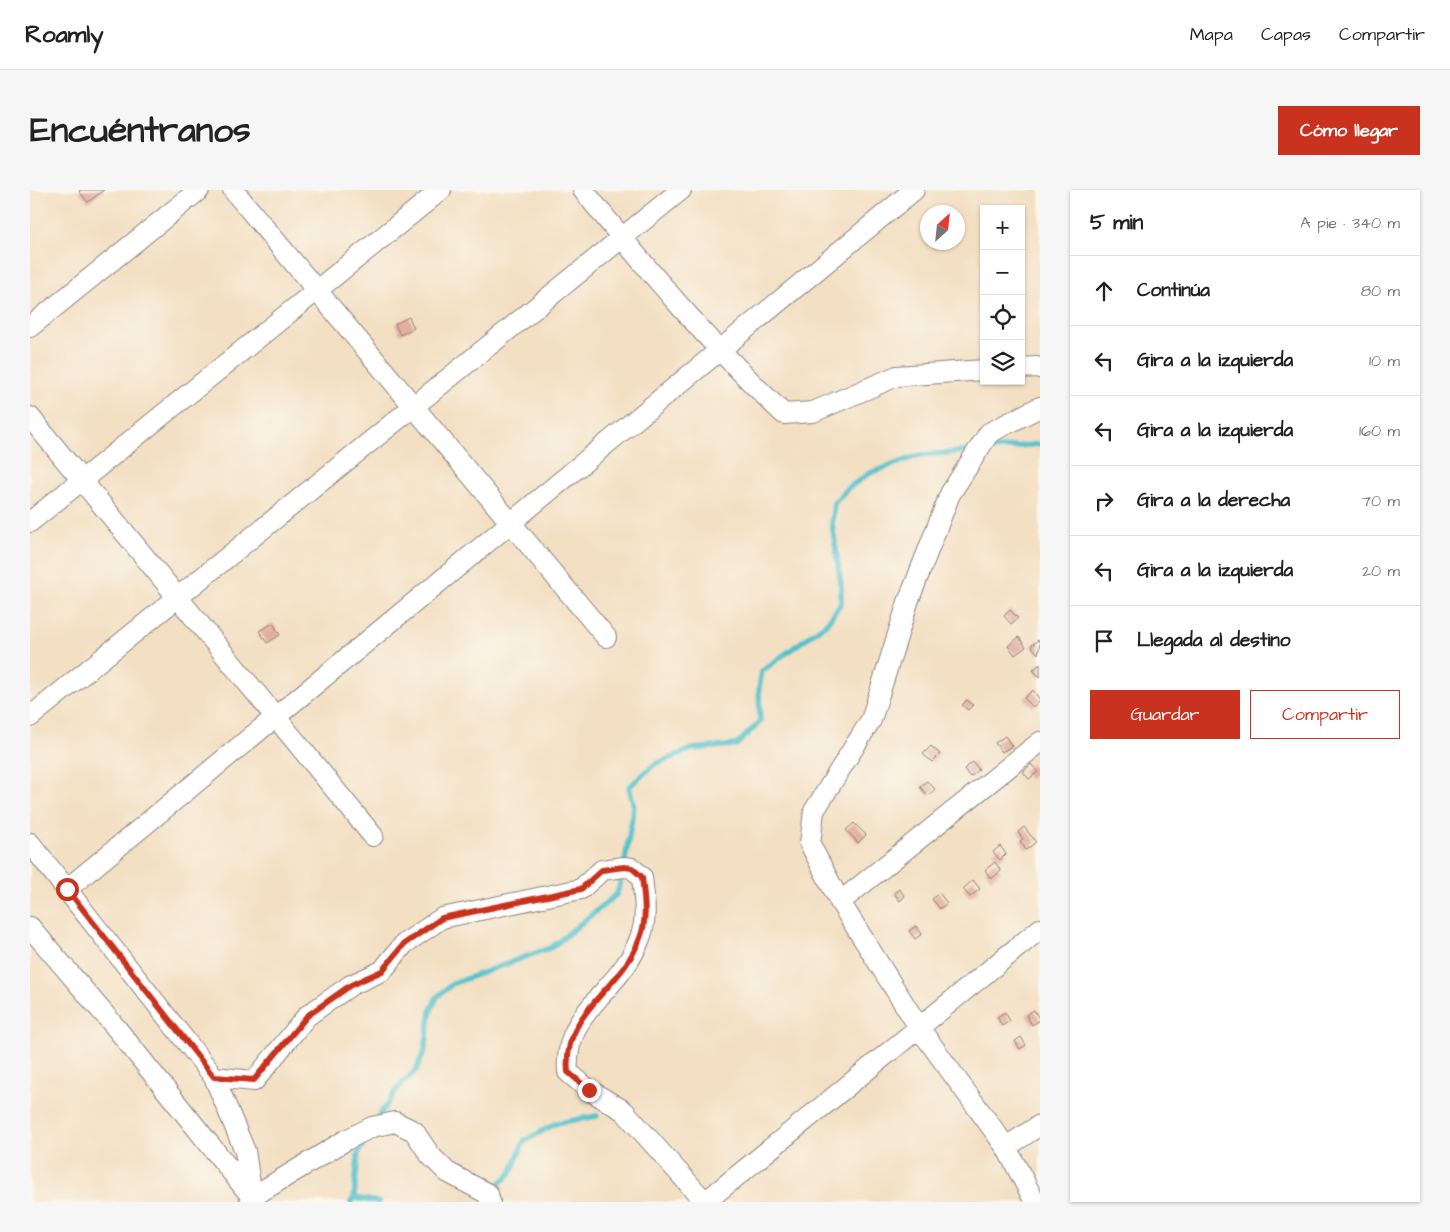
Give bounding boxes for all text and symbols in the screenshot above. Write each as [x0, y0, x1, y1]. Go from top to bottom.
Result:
text: Roamly [25, 18, 103, 52]
text: Mapa [1190, 22, 1233, 47]
text: Capas [1261, 22, 1311, 47]
text: Compartir [1339, 22, 1425, 47]
text: Encuéntranos [30, 106, 251, 155]
button: Cómo llegar [1278, 106, 1420, 155]
north arrow [920, 205, 965, 250]
map controls [980, 205, 1025, 385]
button: + [980, 205, 1025, 250]
text: 5 min [1090, 208, 1143, 237]
text: A pie · 340 m [1300, 212, 1400, 234]
button: − [980, 250, 1025, 295]
icon: ahead [1090, 277, 1118, 305]
text: Continúa [1137, 277, 1210, 304]
text: 80 m [1361, 280, 1400, 302]
button: locate [980, 295, 1025, 340]
button: layers [980, 340, 1025, 385]
icon: left [1090, 347, 1118, 375]
text: Gira a la izquierda [1137, 347, 1293, 374]
text: 10 m [1369, 350, 1400, 372]
icon: left [1090, 417, 1118, 445]
text: Gira a la izquierda [1137, 417, 1293, 444]
text: 160 m [1359, 420, 1400, 442]
icon: right [1090, 487, 1118, 515]
text: Gira a la derecha [1137, 487, 1290, 514]
text: 70 m [1361, 490, 1400, 512]
icon: left [1090, 557, 1118, 585]
text: Gira a la izquierda [1137, 557, 1293, 584]
text: 20 m [1362, 560, 1400, 582]
icon: arrive [1090, 627, 1118, 655]
text: Llegada al destino [1137, 627, 1290, 654]
button: Guardar [1090, 690, 1240, 739]
button: Compartir [1250, 690, 1400, 739]
route start [56, 878, 79, 901]
route end [578, 1079, 601, 1102]

